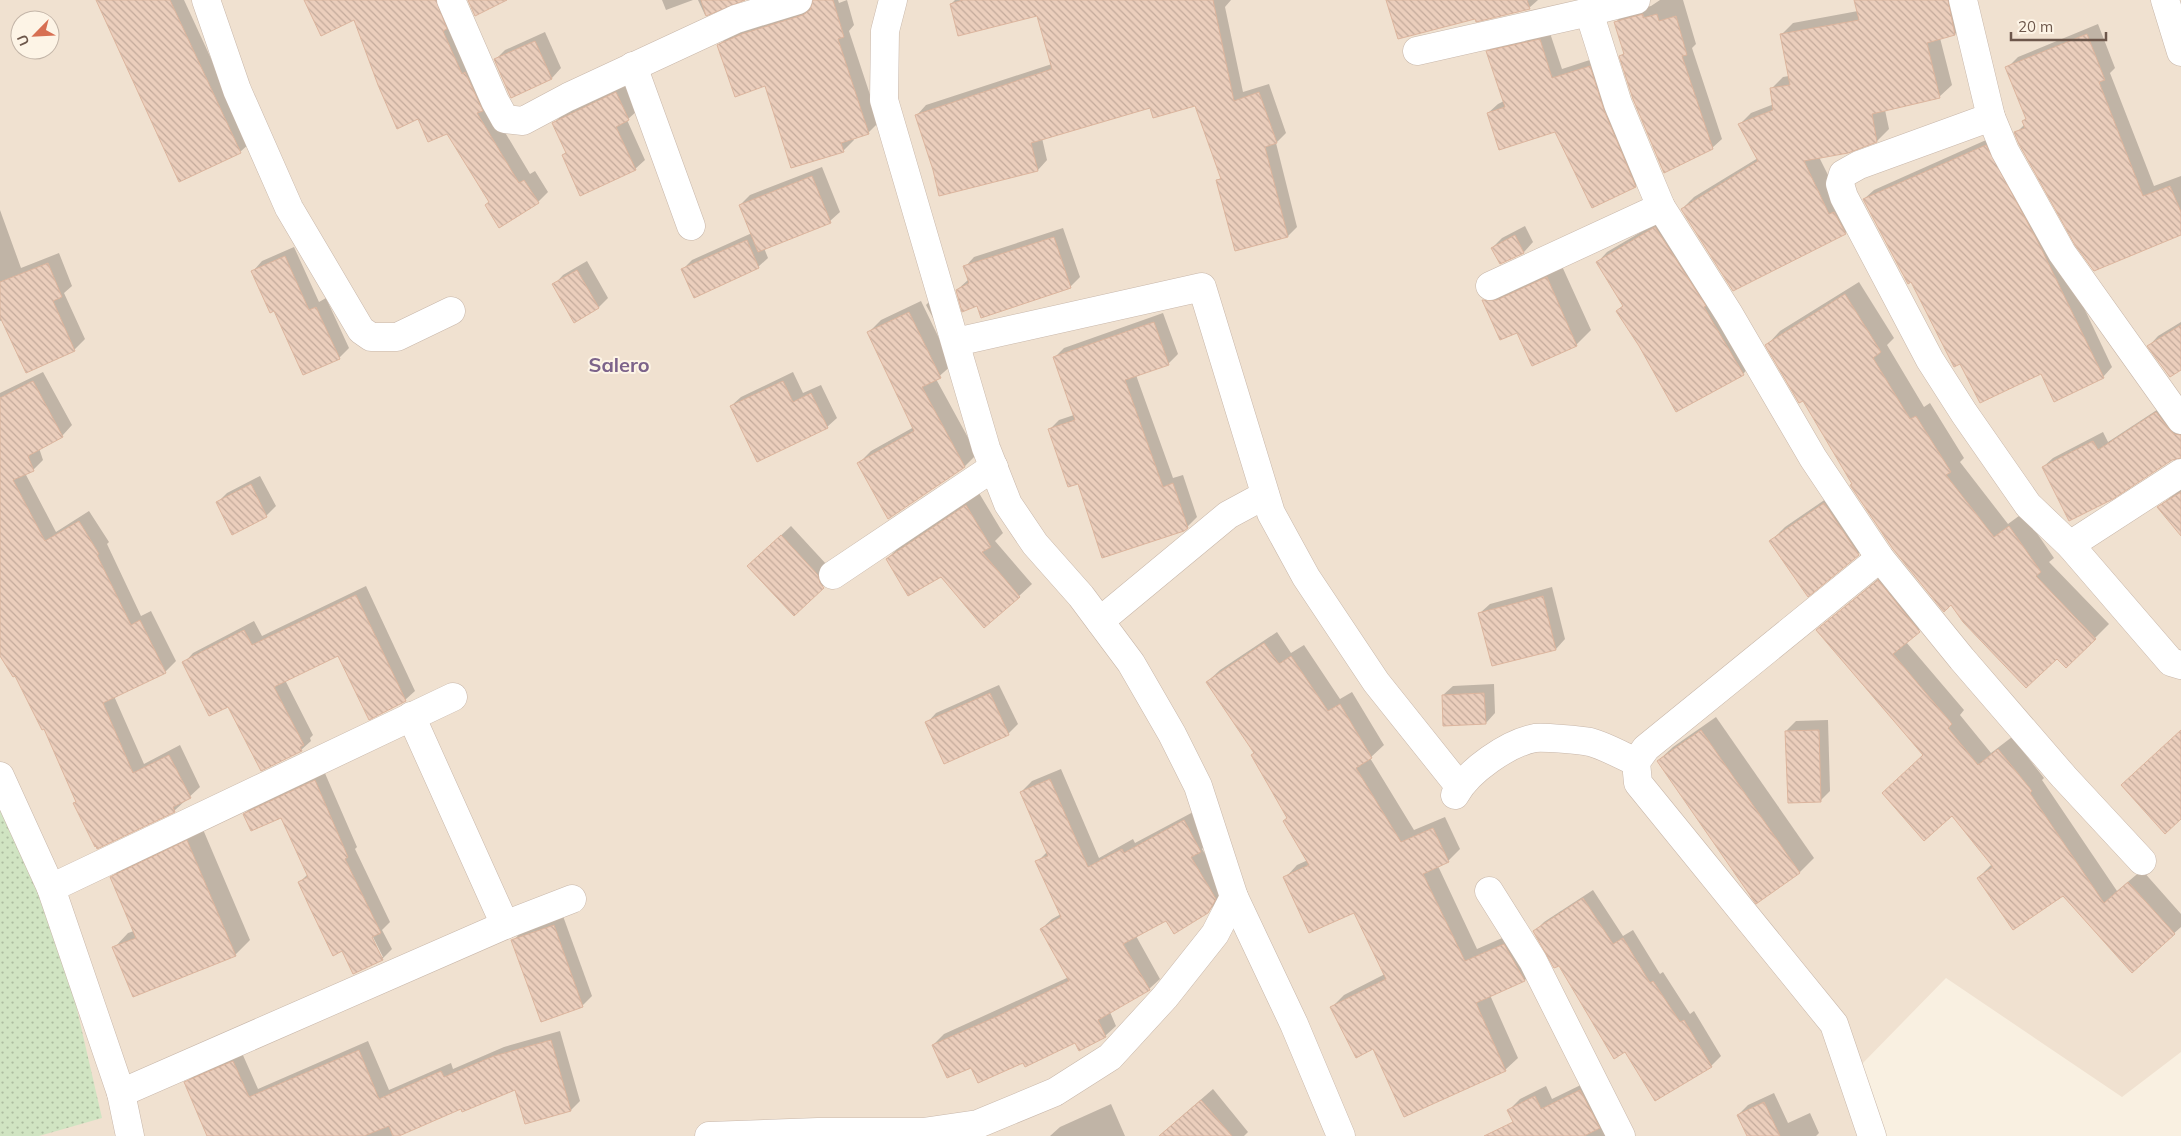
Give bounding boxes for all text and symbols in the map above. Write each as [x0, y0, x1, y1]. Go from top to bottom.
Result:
north arrow [10, 10, 60, 60]
scale bar [2011, 10, 2106, 42]
text: 20 m [2018, 17, 2053, 36]
text: U [13, 32, 33, 49]
district label: Salero [588, 352, 650, 377]

